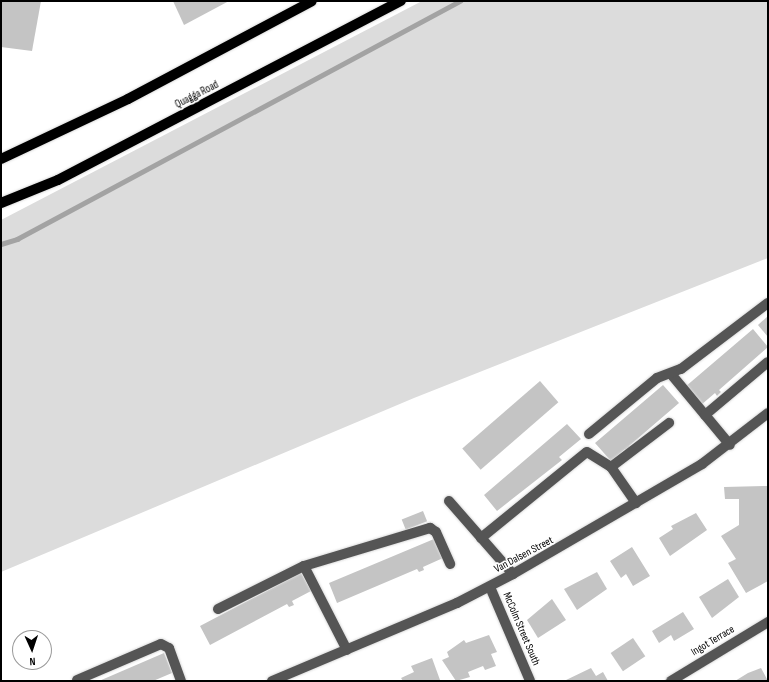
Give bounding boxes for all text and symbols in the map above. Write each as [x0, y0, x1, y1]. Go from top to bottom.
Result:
street label: Quagga Road [173, 78, 221, 112]
street label: Van Dalsen Street [492, 534, 556, 576]
street label: McColm Street South [500, 590, 542, 668]
street label: Ingot Terrace [689, 623, 737, 659]
north arrow [12, 630, 52, 670]
text: N [29, 655, 36, 668]

